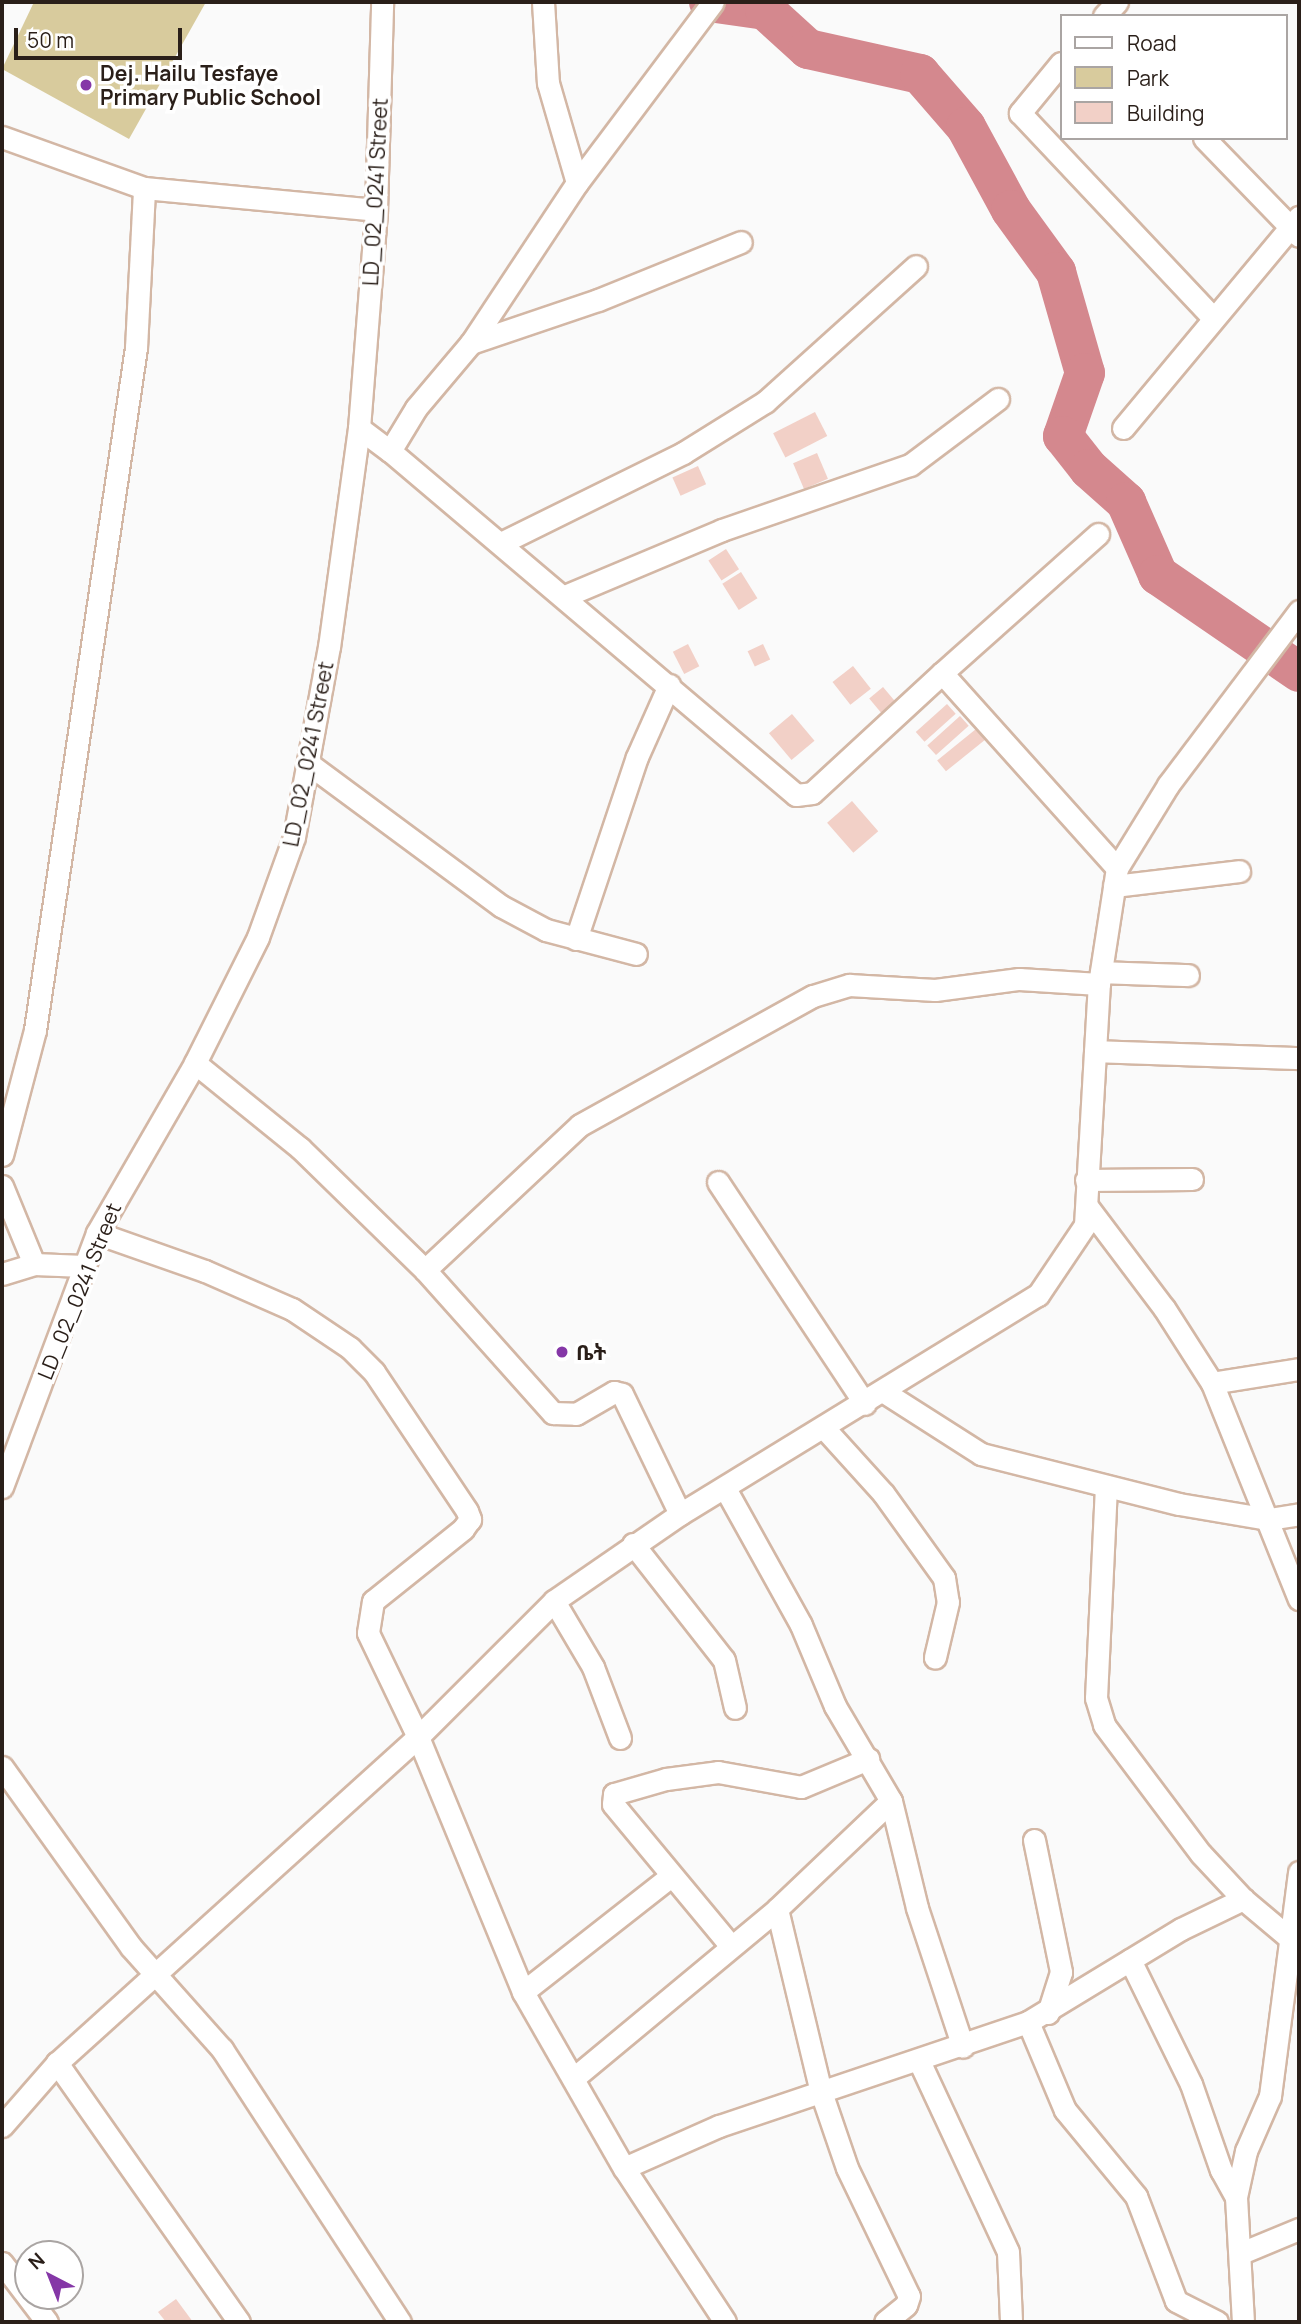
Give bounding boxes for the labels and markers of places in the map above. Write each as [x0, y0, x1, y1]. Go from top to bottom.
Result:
place label: Dej. Hailu Tesfaye Primary Public School [100, 60, 321, 110]
marker: Dej. Hailu Tesfaye Primary Public School [78, 77, 94, 93]
place label: ቤት [576, 1339, 606, 1365]
marker: ቤት [554, 1344, 570, 1360]

